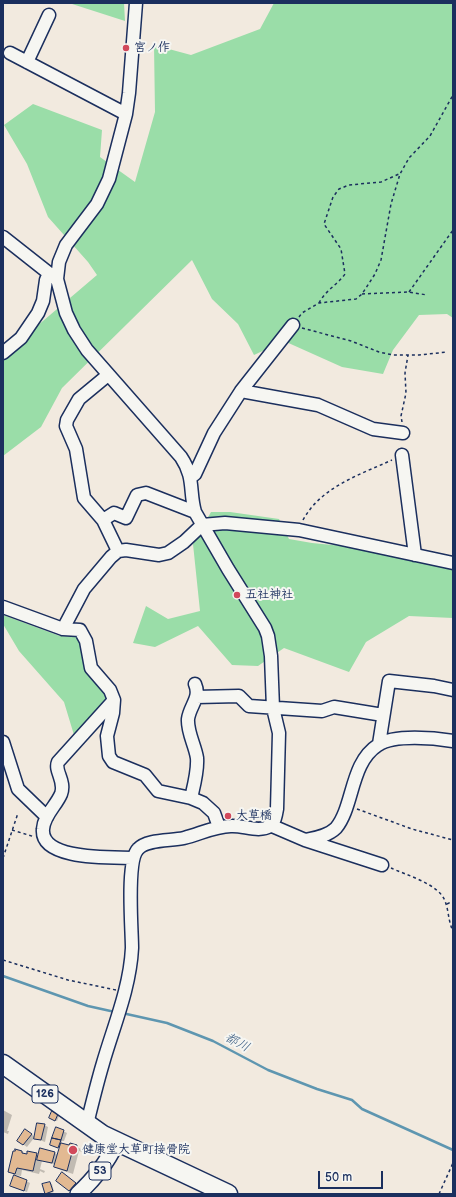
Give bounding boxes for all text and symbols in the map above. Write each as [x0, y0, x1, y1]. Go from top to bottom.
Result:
place label: 宮ノ作 [134, 41, 170, 55]
marker: 宮ノ作 [121, 43, 131, 53]
place label: 五社神社 [245, 588, 293, 602]
marker: 五社神社 [232, 590, 242, 600]
place label: 大草橋 [236, 809, 272, 823]
marker: 大草橋 [223, 811, 233, 821]
water label: 都川 [222, 1030, 252, 1056]
road number: 126 [32, 1085, 58, 1103]
place label: 健康堂大草町接骨院 [82, 1143, 190, 1157]
marker: 健康堂大草町接骨院 [67, 1144, 79, 1156]
road number: 53 [89, 1162, 111, 1180]
scale bar [320, 1163, 385, 1189]
text: 50 m [325, 1170, 352, 1185]

